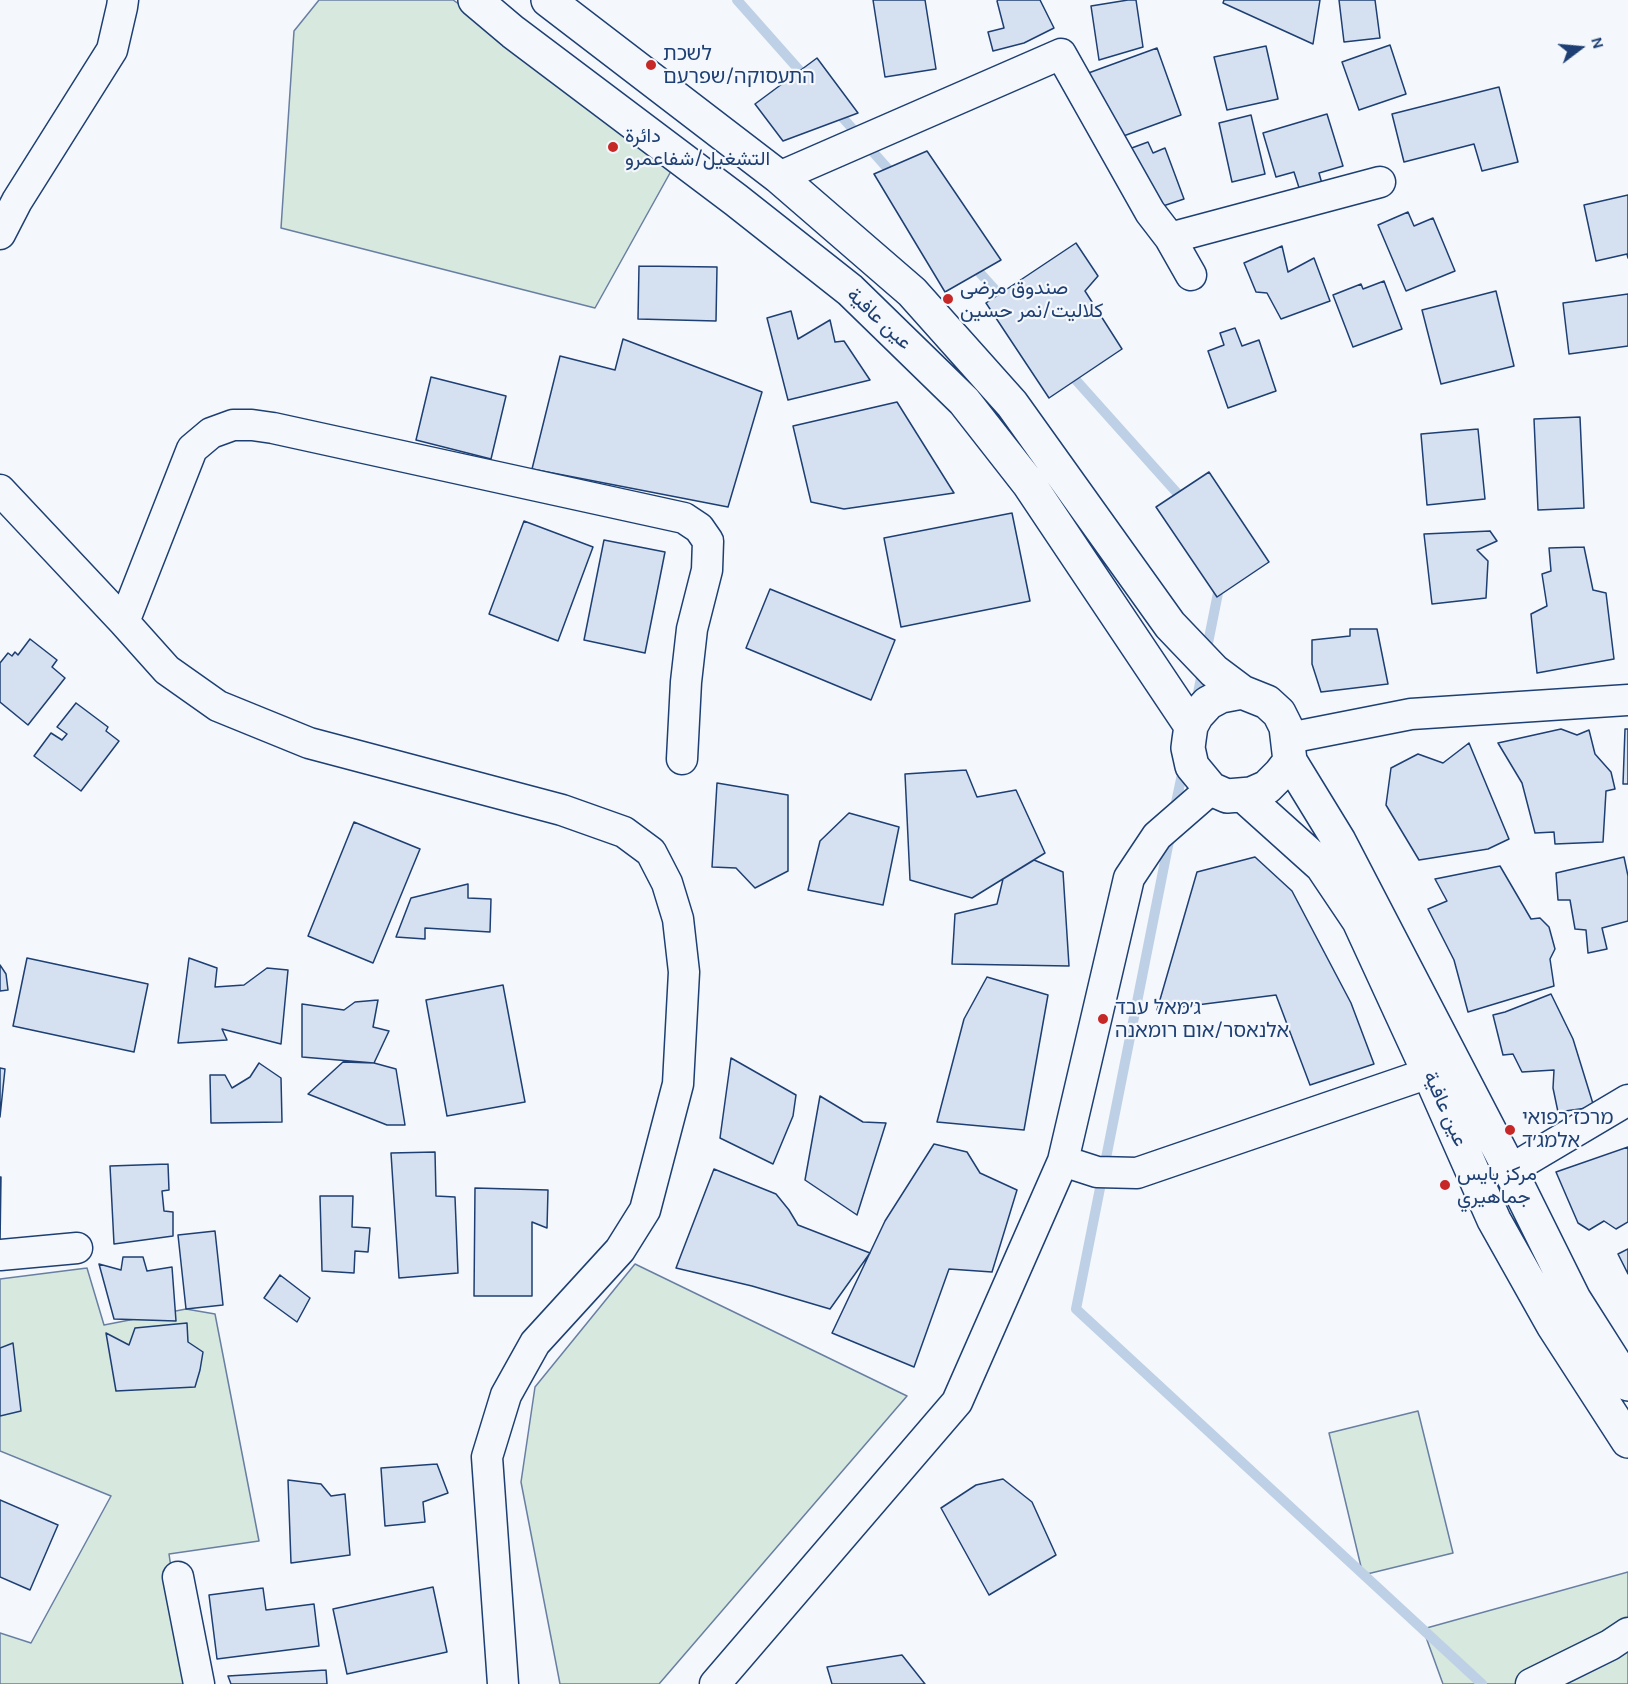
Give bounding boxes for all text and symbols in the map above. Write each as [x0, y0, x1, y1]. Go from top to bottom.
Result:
north arrow [1550, 18, 1610, 78]
text: N [1587, 35, 1608, 51]
place label: לשכת התעסוקה/שפרעם [663, 42, 815, 89]
marker: לשכת התעסוקה/שפרעם [644, 58, 658, 72]
place label: دائرة التشغيل/شفاعمرو [625, 124, 770, 171]
marker: دائرة التشغيل/شفاعمرو [606, 140, 620, 154]
place label: صندوق مرضى كلاليت/نمر حسين [960, 276, 1103, 323]
street label: عين عافية [842, 283, 916, 355]
marker: صندوق مرضى كلاليت/نمر حسين [941, 292, 955, 306]
place label: ג׳מאל עבד אלנאסר/אום רומאנה [1115, 996, 1289, 1043]
marker: ג׳מאל עבד אלנאסר/אום רומאנה [1096, 1012, 1110, 1026]
street label: عين عافية [1418, 1068, 1472, 1150]
place label: מרכז רפואי אלמג׳ד [1522, 1106, 1613, 1153]
marker: מרכז רפואי אלמג׳ד [1503, 1123, 1517, 1137]
place label: مركز بايس جماهيري [1457, 1162, 1537, 1209]
marker: مركز بايس جماهيري [1438, 1178, 1452, 1192]

